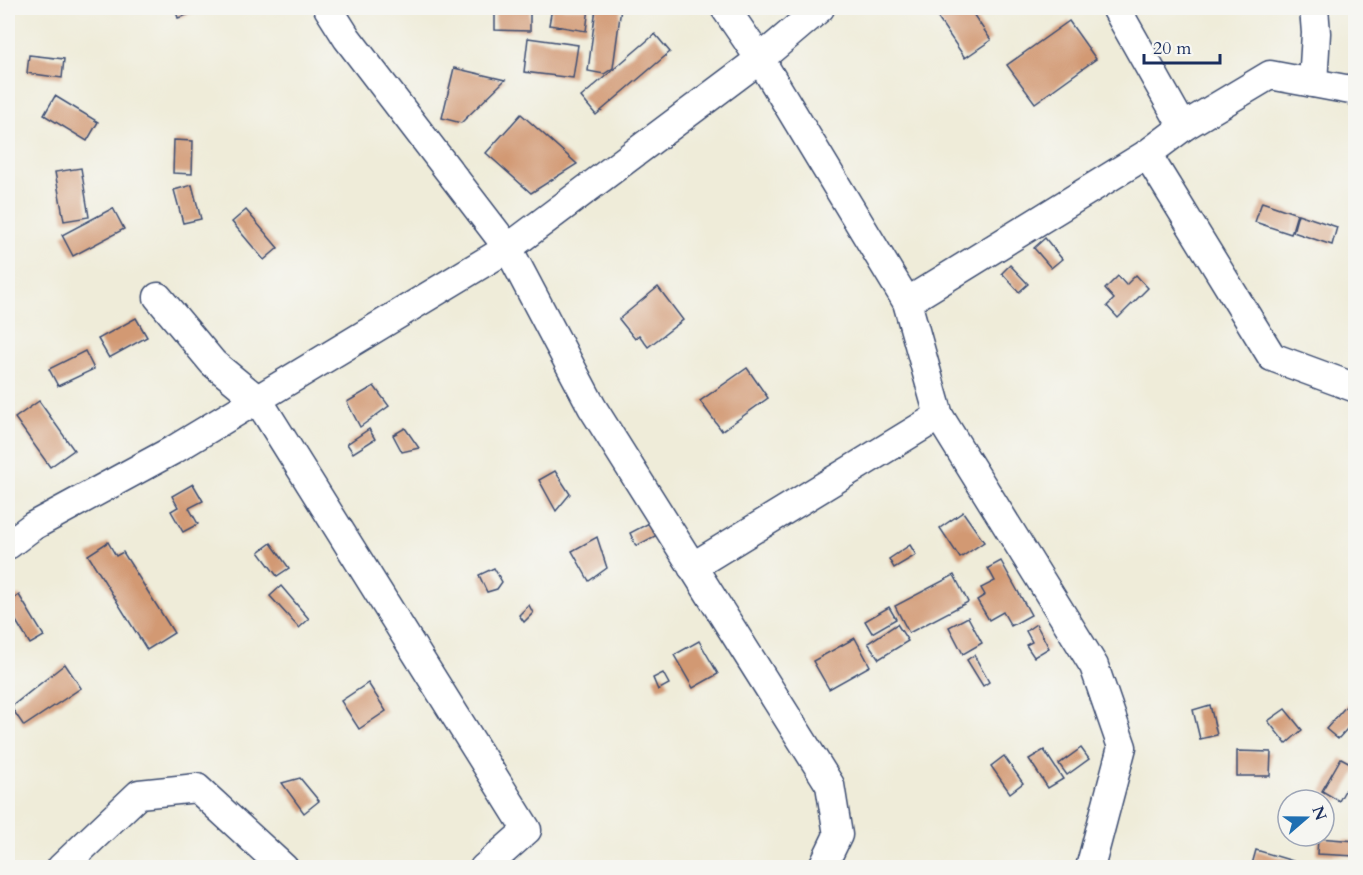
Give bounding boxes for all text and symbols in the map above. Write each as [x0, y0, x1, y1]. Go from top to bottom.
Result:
scale bar [1144, 27, 1220, 65]
text: 20 m [1153, 36, 1192, 61]
north arrow [1276, 788, 1336, 848]
text: N [1306, 803, 1332, 824]

